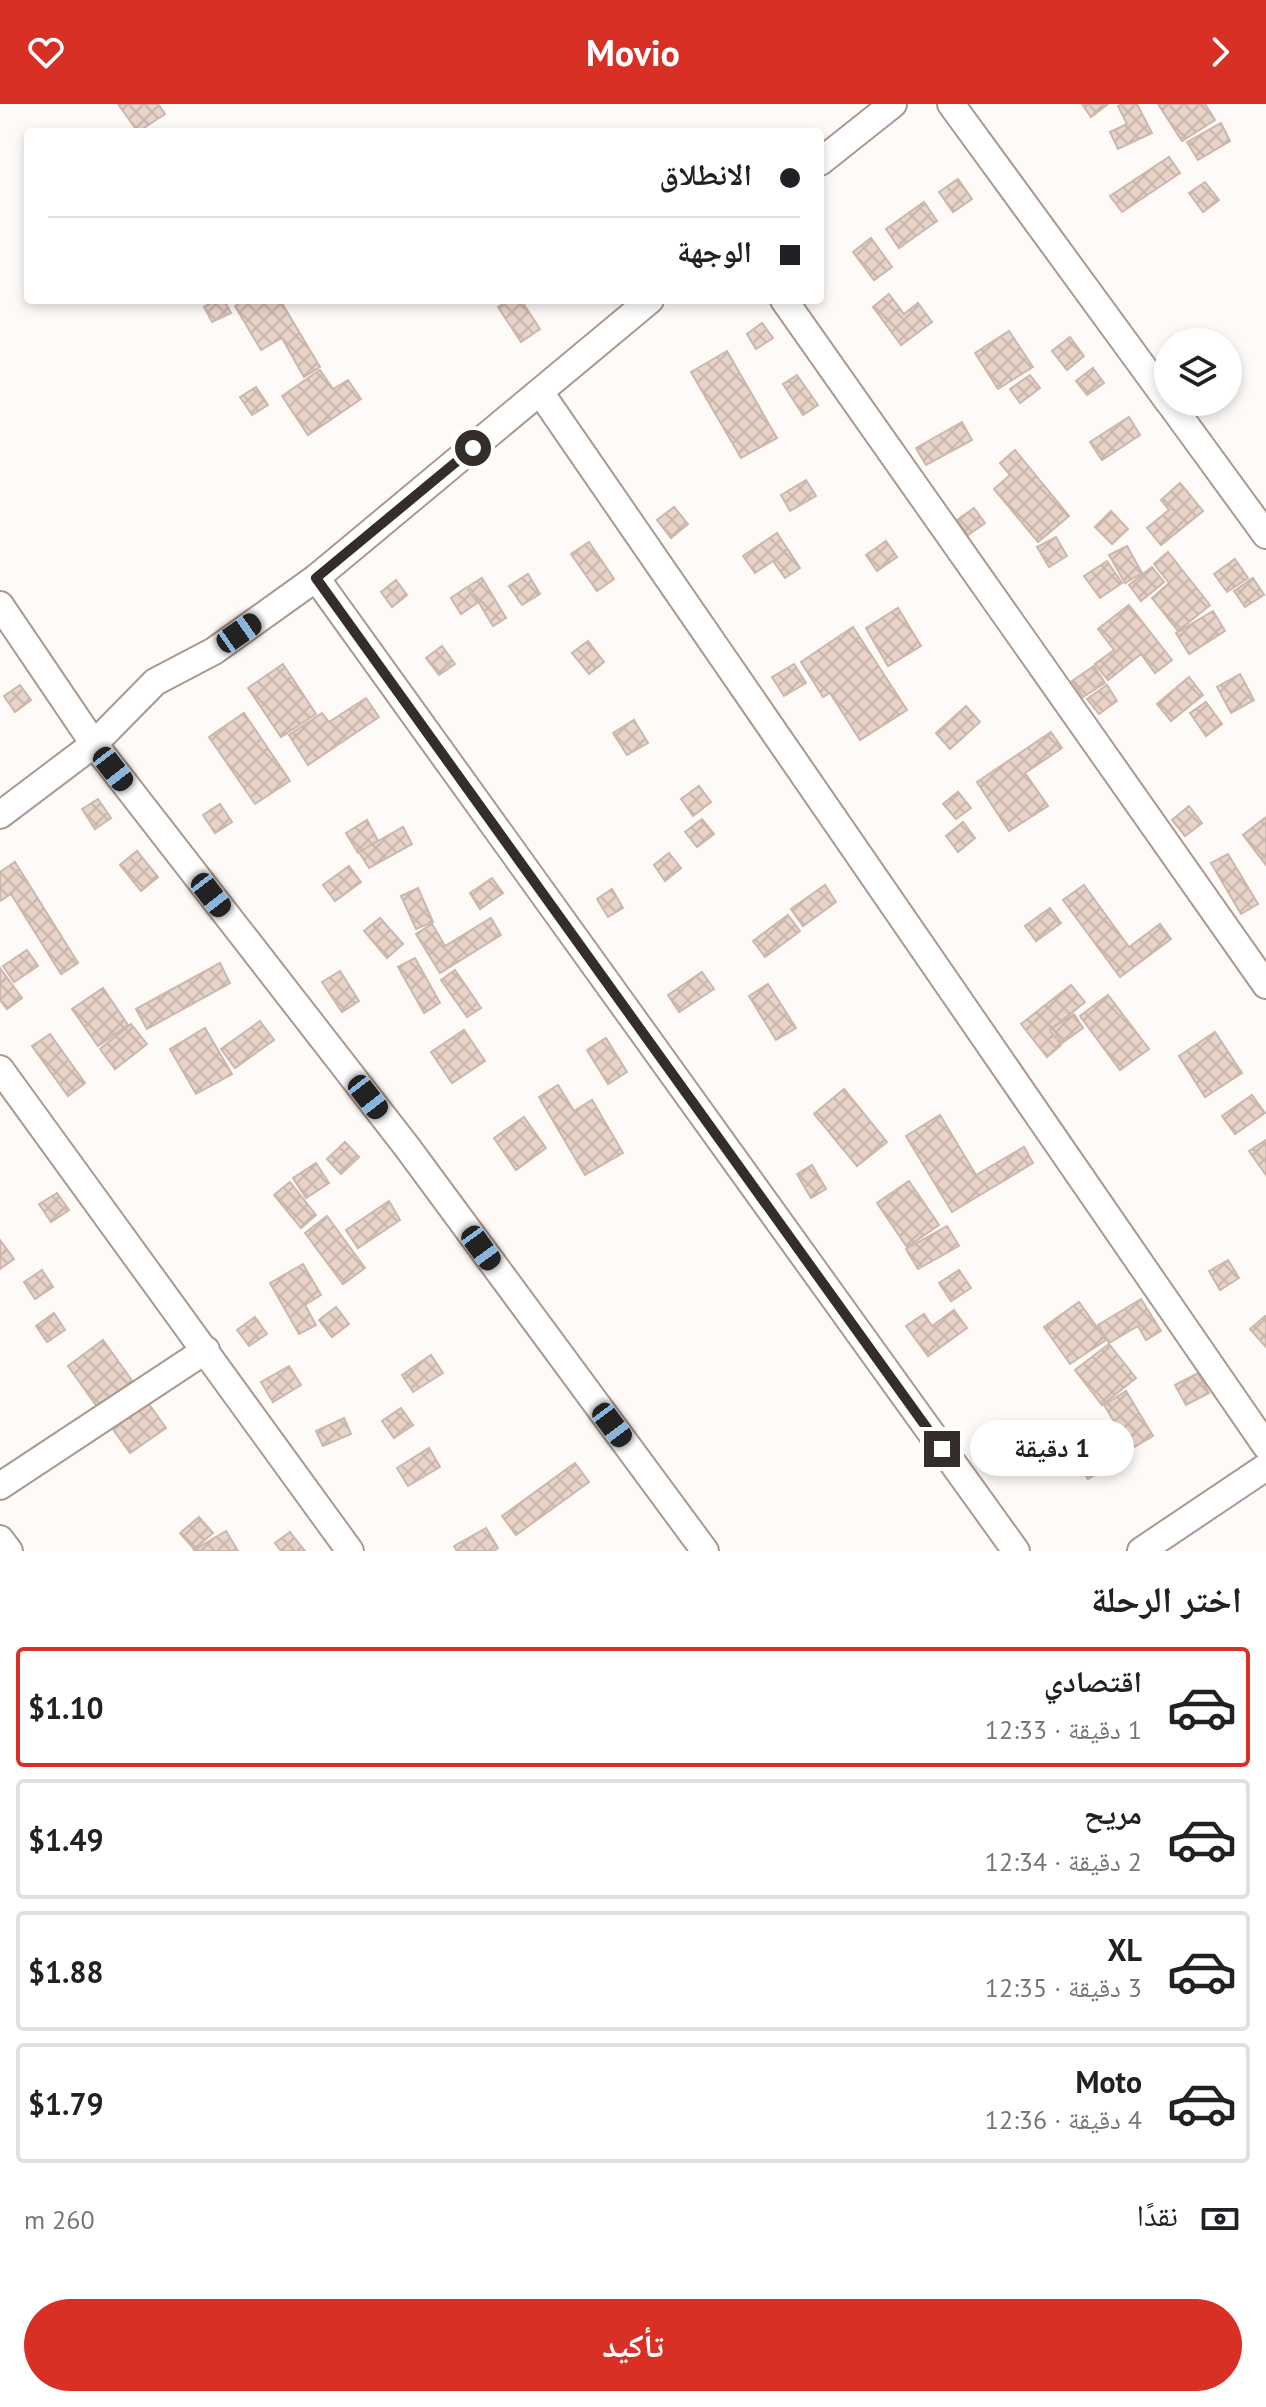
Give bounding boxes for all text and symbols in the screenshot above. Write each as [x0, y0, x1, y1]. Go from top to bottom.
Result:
text: Movio [586, 29, 680, 76]
icon: heart [24, 30, 68, 74]
icon: forward [1198, 30, 1242, 74]
text: الانطلاق [659, 154, 752, 193]
text: الوجهة [677, 231, 752, 270]
map controls [1154, 328, 1242, 416]
button: layers [1154, 328, 1242, 416]
route start [455, 430, 491, 466]
car [212, 609, 266, 657]
car [89, 743, 137, 795]
car [187, 869, 235, 921]
car [344, 1071, 392, 1123]
car [457, 1222, 505, 1274]
car [588, 1399, 636, 1451]
callout: 1 دقيقة [970, 1421, 1134, 1477]
route end [924, 1431, 960, 1467]
text: 1 دقيقة [1014, 1431, 1090, 1464]
text: اختر الرحلة [1091, 1575, 1242, 1622]
text: اقتصادي [1044, 1661, 1142, 1700]
icon: car [1166, 1671, 1238, 1743]
text: $1.10 [28, 1688, 103, 1727]
text: 1 دقيقة · 12:33 [985, 1713, 1142, 1746]
text: مريح [1084, 1793, 1142, 1832]
icon: car [1166, 1803, 1238, 1875]
text: $1.49 [28, 1820, 103, 1859]
text: 2 دقيقة · 12:34 [985, 1845, 1142, 1878]
text: XL [1108, 1930, 1142, 1969]
icon: car [1166, 1935, 1238, 2007]
text: $1.88 [28, 1952, 103, 1991]
text: 3 دقيقة · 12:35 [985, 1971, 1142, 2004]
text: Moto [1075, 2062, 1142, 2101]
icon: car [1166, 2067, 1238, 2139]
text: $1.79 [28, 2084, 103, 2123]
text: 4 دقيقة · 12:36 [985, 2103, 1142, 2136]
text: نقدًا [1137, 2195, 1178, 2234]
icon: cash [1198, 2197, 1242, 2241]
text: 260 m [24, 2203, 95, 2236]
button: تأكيد [24, 2299, 1242, 2391]

